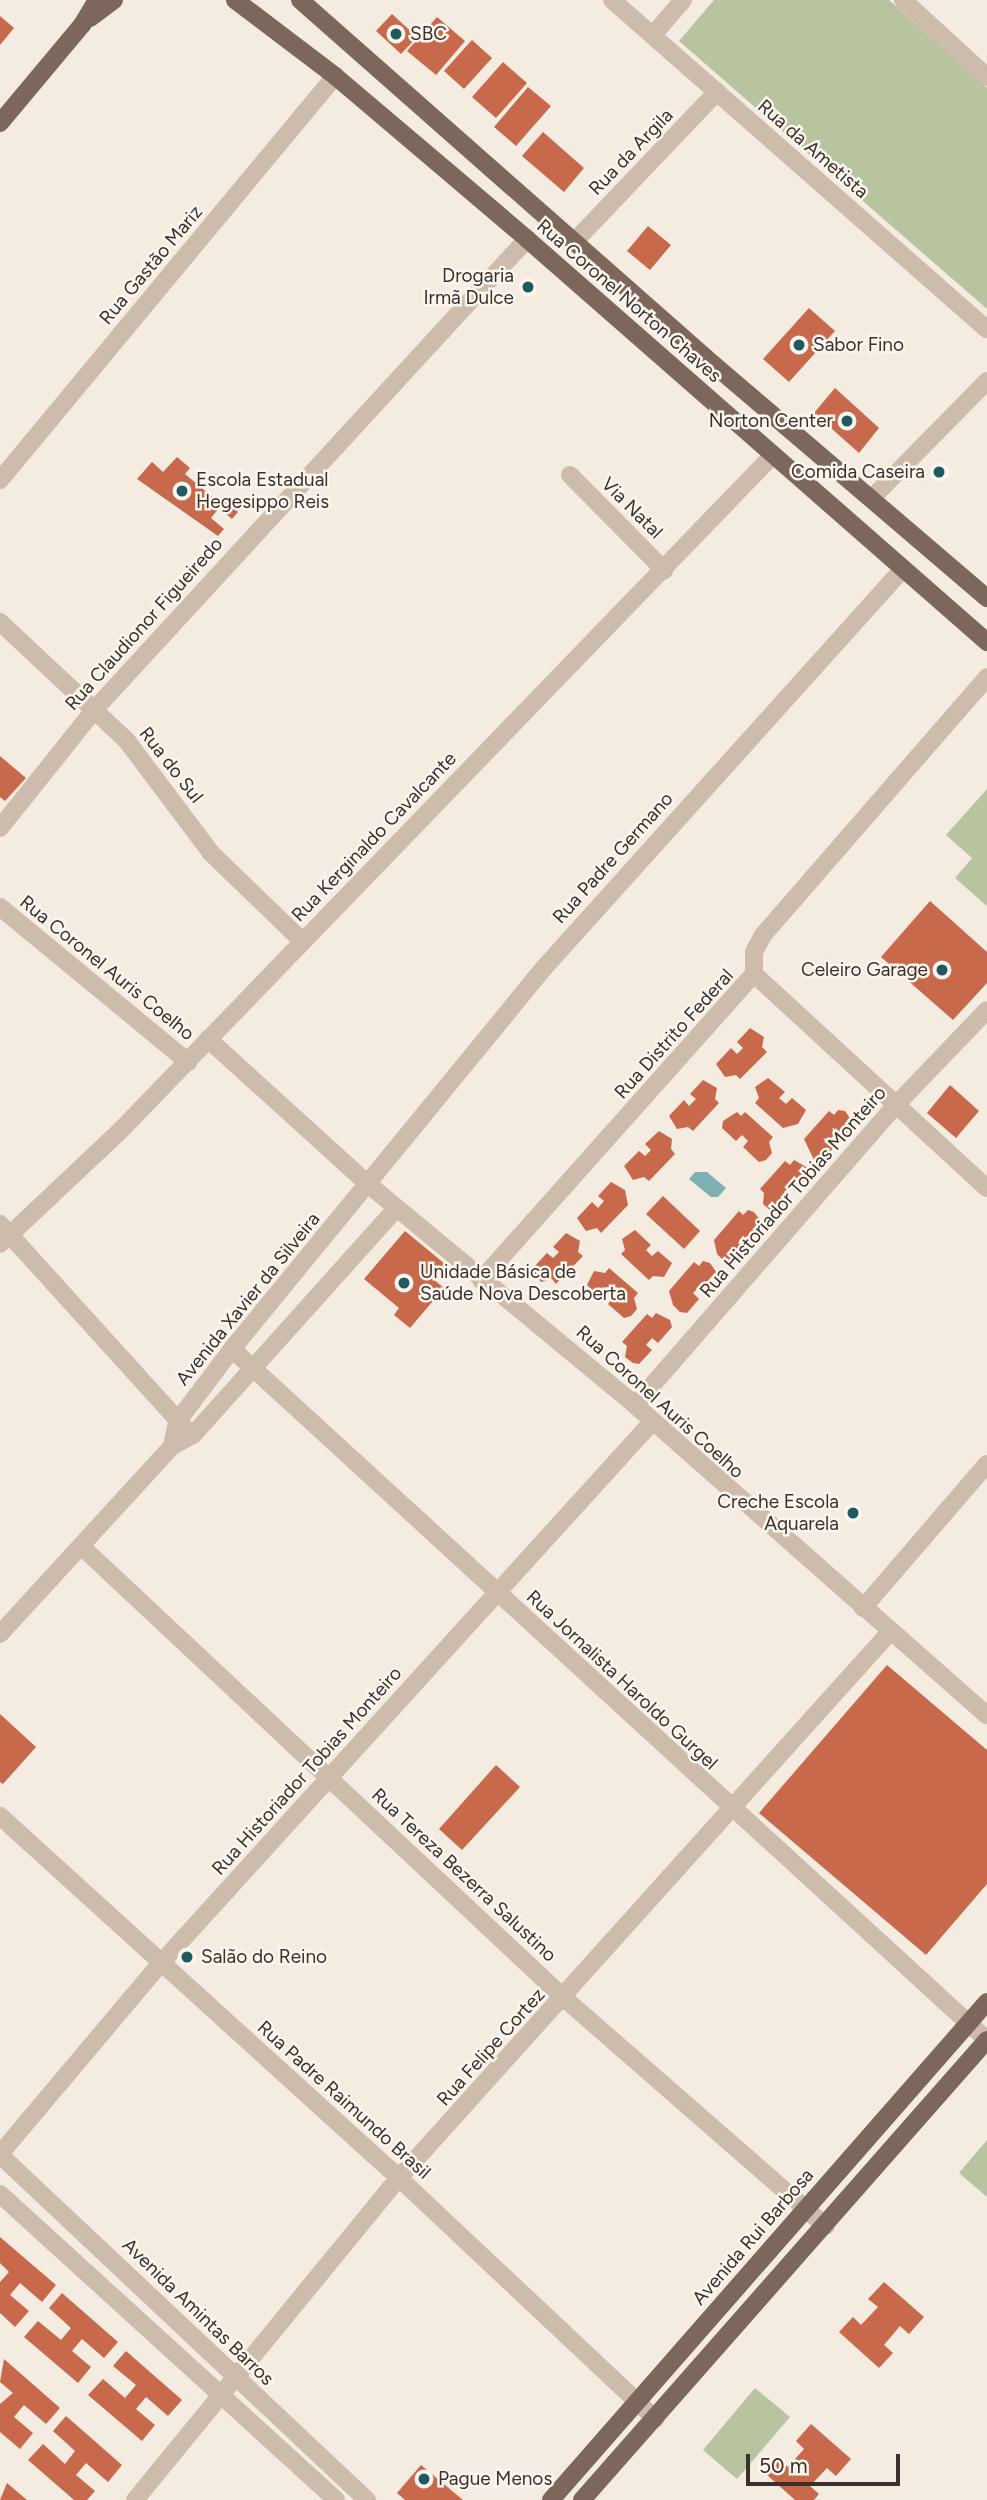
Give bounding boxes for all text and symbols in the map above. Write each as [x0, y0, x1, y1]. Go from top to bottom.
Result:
place label: SBC [410, 23, 447, 45]
marker: SBC [388, 26, 404, 42]
street label: Rua da Ametista [753, 95, 873, 203]
street label: Rua da Argila [584, 104, 678, 200]
street label: Rua Gastão Mariz [95, 201, 207, 329]
street label: Rua Coronel Norton Chaves [532, 215, 726, 387]
place label: Drogaria Irmã Dulce [423, 265, 514, 309]
marker: Drogaria Irmã Dulce [520, 279, 536, 295]
place label: Sabor Fino [813, 334, 904, 356]
marker: Sabor Fino [791, 337, 807, 353]
place label: Norton Center [709, 410, 833, 432]
marker: Norton Center [839, 413, 855, 429]
place label: Comida Caseira [791, 461, 925, 483]
marker: Comida Caseira [931, 464, 947, 480]
place label: Escola Estadual Hegesippo Reis [196, 469, 329, 513]
street label: Via Natal [597, 473, 667, 543]
marker: Escola Estadual Hegesippo Reis [174, 483, 190, 499]
street label: Rua Claudionor Figueiredo [60, 533, 228, 715]
street label: Rua do Sul [134, 722, 208, 808]
street label: Rua Kerginaldo Cavalcante [287, 747, 461, 927]
street label: Rua Padre Germano [548, 788, 678, 928]
street label: Rua Coronel Auris Coelho [15, 891, 199, 1045]
place label: Celeiro Garage [801, 959, 928, 981]
marker: Celeiro Garage [934, 962, 950, 978]
street label: Rua Distrito Federal [610, 965, 738, 1103]
street label: Rua Historiador Tobias Monteiro [695, 1082, 891, 1302]
street label: Avenida Xavier da Silveira [171, 1208, 325, 1390]
place label: Unidade Básica de Saúde Nova Descoberta [420, 1261, 626, 1305]
marker: Unidade Básica de Saúde Nova Descoberta [394, 1273, 414, 1293]
street label: Rua Coronel Auris Coelho [572, 1321, 748, 1483]
place label: Creche Escola Aquarela [717, 1491, 839, 1535]
marker: Creche Escola Aquarela [845, 1505, 861, 1521]
street label: Rua Jornalista Haroldo Gurgel [522, 1585, 722, 1775]
street label: Rua Historiador Tobias Monteiro [207, 1662, 407, 1880]
street label: Rua Tereza Bezerra Salustino [367, 1783, 561, 1967]
place label: Salão do Reino [201, 1946, 327, 1968]
marker: Salão do Reino [179, 1949, 195, 1965]
street label: Rua Felipe Cortez [432, 1984, 550, 2110]
street label: Rua Padre Raimundo Brasil [253, 2016, 435, 2184]
street label: Avenida Rui Barbosa [688, 2164, 818, 2310]
street label: Avenida Amintas Barros [118, 2234, 278, 2390]
scale bar [749, 2440, 903, 2484]
text: 50 m [759, 2453, 808, 2478]
place label: Pague Menos [438, 2468, 552, 2490]
marker: Pague Menos [416, 2471, 432, 2487]

